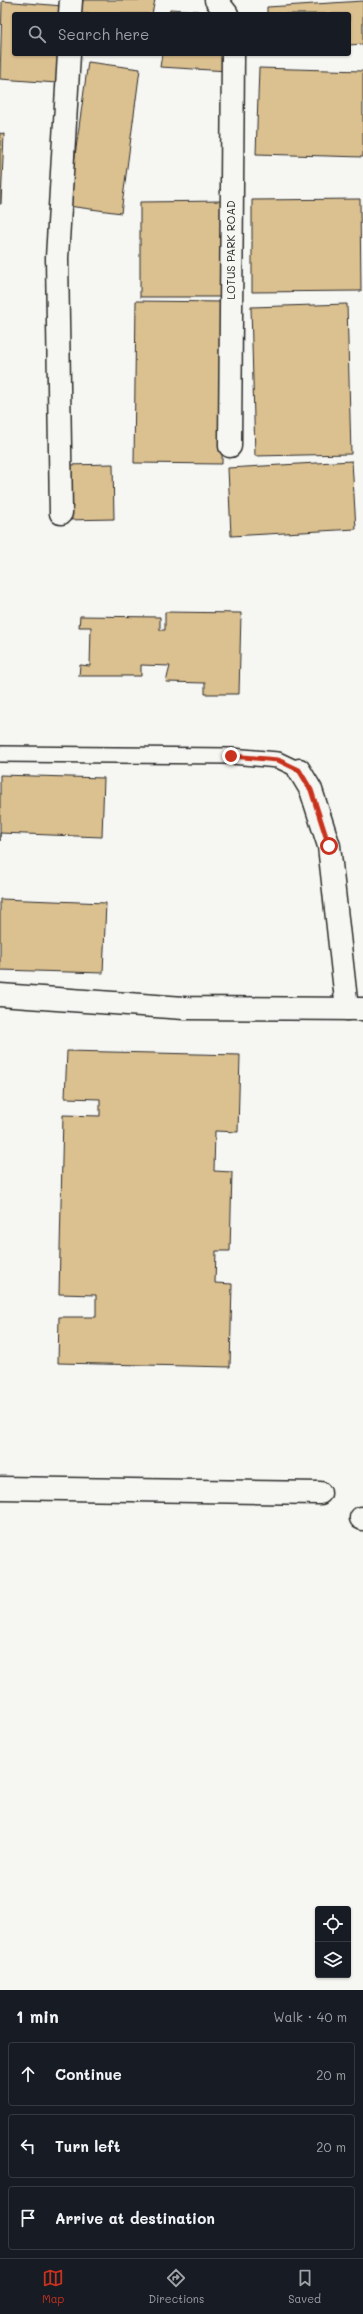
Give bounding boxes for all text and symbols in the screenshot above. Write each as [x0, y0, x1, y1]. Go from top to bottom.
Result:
search box [12, 12, 351, 56]
icon: search [26, 23, 48, 45]
text: Search here [58, 24, 149, 44]
street label: LOTUS PARK ROAD [223, 200, 238, 300]
route end [222, 747, 240, 765]
route start [320, 837, 338, 855]
map controls [315, 1906, 351, 1978]
button: locate [315, 1906, 351, 1942]
button: layers [315, 1942, 351, 1978]
text: 1 min [16, 2005, 59, 2027]
text: Walk · 40 m [273, 2008, 347, 2025]
icon: ahead [17, 2063, 39, 2085]
text: Continue [55, 2064, 122, 2084]
text: 20 m [316, 2066, 346, 2083]
icon: left [17, 2135, 39, 2157]
text: Turn left [55, 2136, 120, 2156]
text: 20 m [316, 2138, 346, 2155]
icon: arrive [17, 2207, 39, 2229]
text: Arrive at destination [55, 2208, 215, 2228]
tab: Map [42, 2267, 64, 2306]
tab: Directions [148, 2267, 204, 2306]
tab: Saved [288, 2267, 321, 2306]

